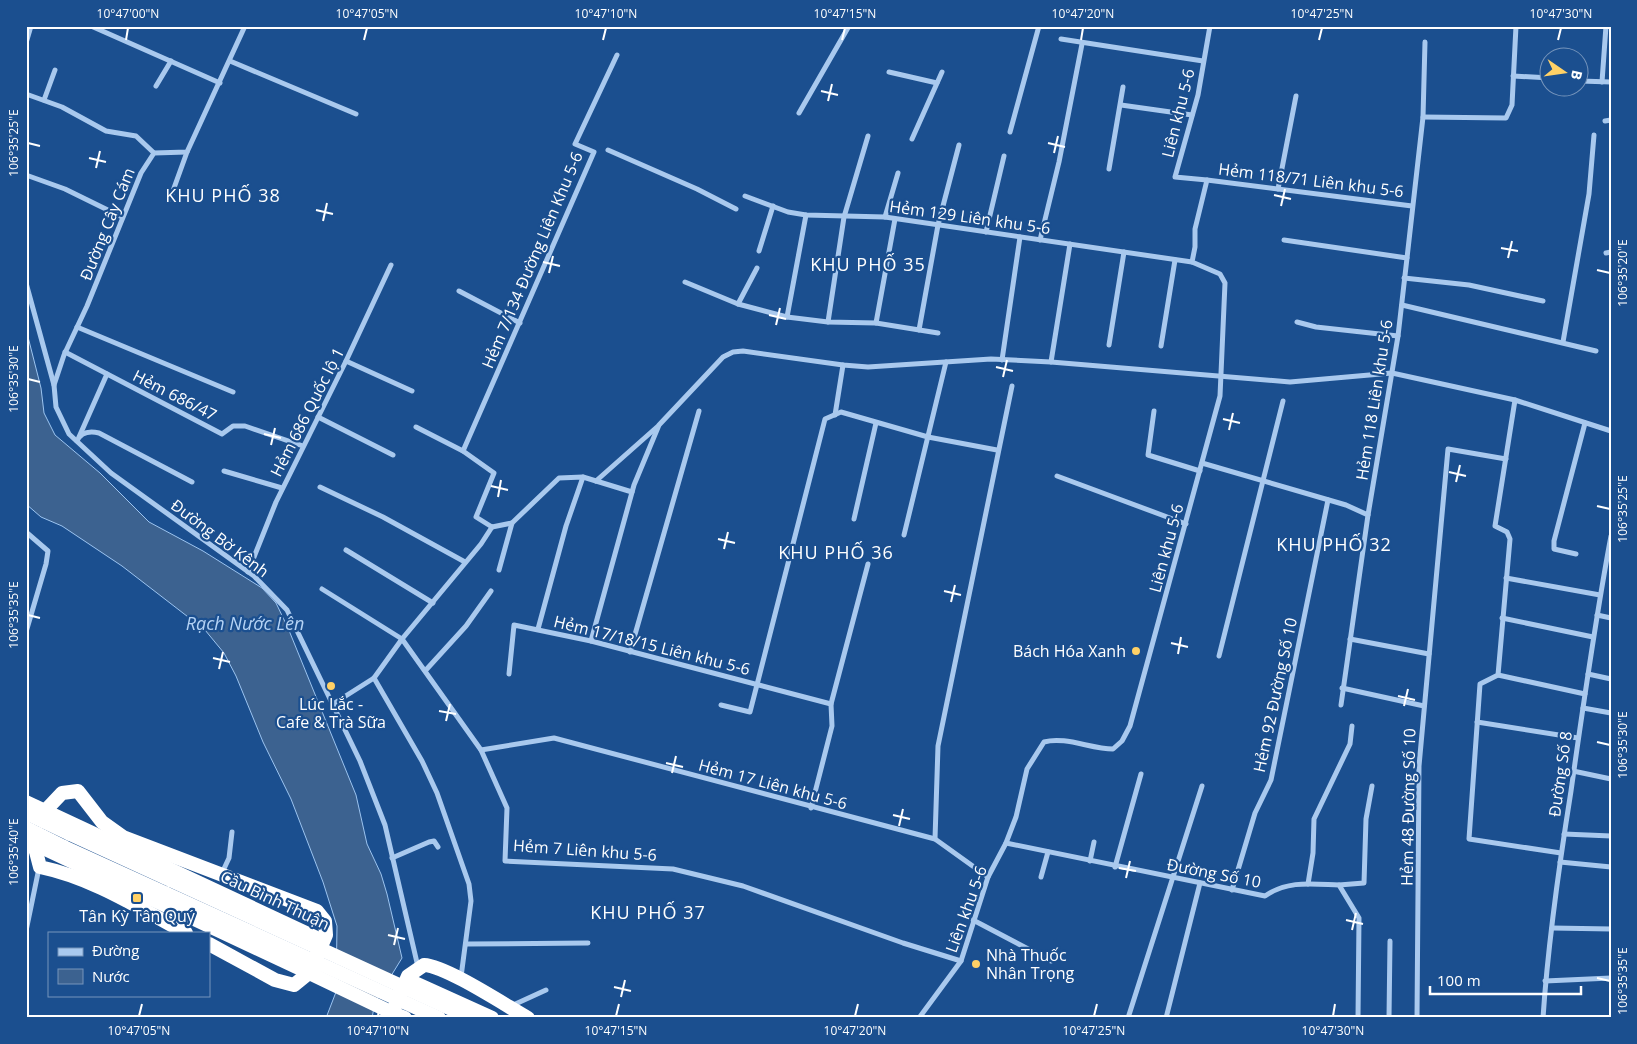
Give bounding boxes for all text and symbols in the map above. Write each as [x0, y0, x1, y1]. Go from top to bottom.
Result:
text: 10°47'00"N [97, 5, 159, 22]
text: 10°47'05"N [336, 5, 398, 22]
text: 10°47'10"N [575, 5, 637, 22]
text: 10°47'15"N [814, 5, 876, 22]
text: 10°47'20"N [1052, 5, 1114, 22]
text: 10°47'25"N [1291, 5, 1353, 22]
text: 10°47'30"N [1530, 5, 1592, 22]
north arrow [1540, 48, 1590, 98]
street label: Liên khu 5-6 [1156, 66, 1200, 160]
text: B [1567, 68, 1587, 82]
text: 106°35'25"E [5, 109, 22, 177]
street label: Hẻm 7/134 Đường Liên Khu 5-6 [476, 148, 588, 372]
street label: Hẻm 118/71 Liên khu 5-6 [1217, 158, 1405, 202]
street label: Đường Cây Cám [74, 164, 140, 284]
district label: KHU PHỐ 38 [165, 183, 281, 207]
street label: Hẻm 129 Liên khu 5-6 [888, 195, 1052, 239]
text: 106°35'20"E [1614, 239, 1631, 307]
district label: KHU PHỐ 35 [810, 252, 926, 276]
street label: Hẻm 118 Liên khu 5-6 [1350, 318, 1398, 482]
street label: Hẻm 686 Quốc lộ 1 [265, 344, 349, 480]
text: 106°35'30"E [5, 345, 22, 413]
street label: Hẻm 686/47 [129, 364, 221, 426]
text: 106°35'25"E [1614, 475, 1631, 543]
street label: Đường Bờ Kênh [167, 494, 273, 582]
street label: Liên khu 5-6 [1144, 501, 1188, 595]
district label: KHU PHỐ 32 [1276, 532, 1392, 556]
district label: KHU PHỐ 36 [778, 540, 894, 564]
text: 106°35'35"E [5, 581, 22, 649]
street label: Hẻm 17/18/15 Liên khu 5-6 [552, 610, 752, 680]
water label: Rạch Nước Lên [186, 611, 304, 635]
street label: Hẻm 92 Đường Số 10 [1248, 616, 1302, 774]
place label: Bách Hóa Xanh [1013, 640, 1126, 662]
marker: Bách Hóa Xanh [1130, 645, 1142, 657]
marker: Lúc Lắc - Cafe & Trà Sữa [325, 680, 337, 692]
place label: Lúc Lắc - Cafe & Trà Sữa [276, 693, 386, 733]
text: 106°35'30"E [1614, 711, 1631, 779]
street label: Hẻm 48 Đường Số 10 [1396, 728, 1420, 886]
street label: Đường Số 8 [1543, 730, 1577, 818]
street label: Hẻm 17 Liên khu 5-6 [696, 754, 850, 814]
text: 106°35'40"E [5, 818, 22, 886]
street label: Hẻm 7 Liên khu 5-6 [512, 834, 658, 866]
street label: Đường Số 10 [1165, 853, 1263, 893]
street label: Liên khu 5-6 [940, 862, 992, 956]
street label: Cầu Bình Thuận [217, 865, 333, 935]
marker: Tân Kỳ Tân Quý [131, 892, 143, 904]
district label: KHU PHỐ 37 [590, 900, 706, 924]
place label: Tân Kỳ Tân Quý [79, 905, 196, 927]
legend [48, 932, 210, 996]
text: Đường [92, 940, 139, 960]
place label: Nhà Thuốc Nhân Trọng [986, 944, 1075, 984]
text: 106°35'35"E [1614, 947, 1631, 1015]
marker: Nhà Thuốc Nhân Trọng [970, 958, 982, 970]
scale bar [1430, 964, 1581, 996]
text: Nước [92, 966, 130, 986]
text: 100 m [1437, 970, 1481, 990]
text: 10°47'05"N [108, 1022, 170, 1039]
text: 10°47'10"N [347, 1022, 409, 1039]
text: 10°47'15"N [585, 1022, 647, 1039]
text: 10°47'20"N [824, 1022, 886, 1039]
text: 10°47'25"N [1063, 1022, 1125, 1039]
text: 10°47'30"N [1302, 1022, 1364, 1039]

